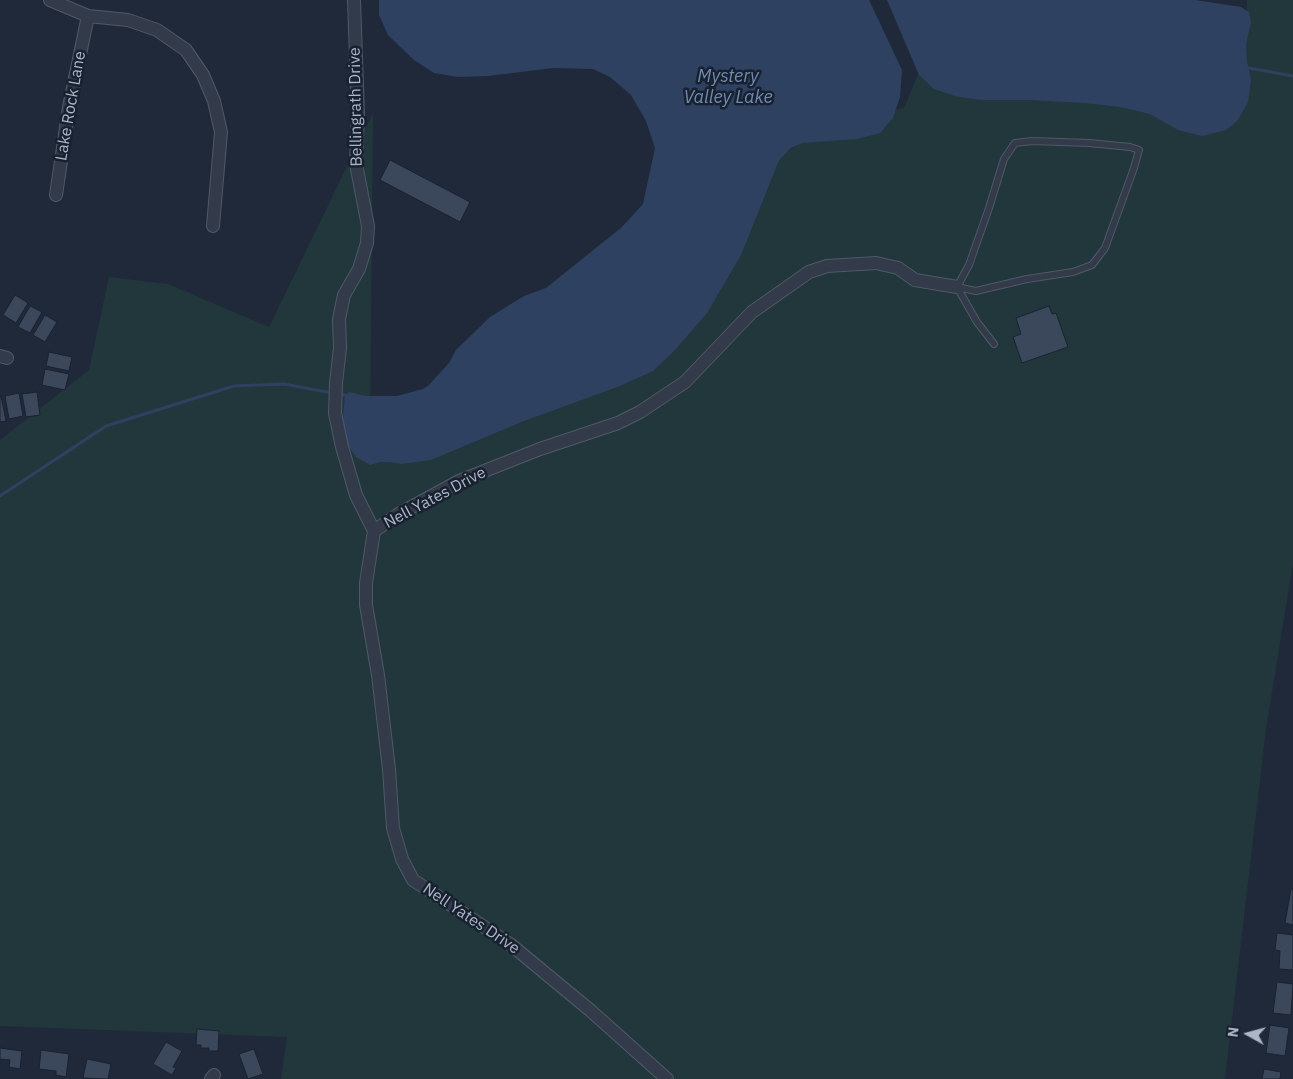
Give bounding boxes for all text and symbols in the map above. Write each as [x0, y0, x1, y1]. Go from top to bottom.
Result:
street label: Bellingrath Drive [345, 47, 367, 167]
street label: Lake Rock Lane [52, 50, 90, 162]
water label: Mystery Valley Lake [683, 66, 773, 108]
street label: Nell Yates Drive [381, 463, 489, 533]
street label: Nell Yates Drive [419, 880, 523, 958]
north arrow [1223, 1009, 1273, 1059]
text: N [1224, 1026, 1243, 1038]

